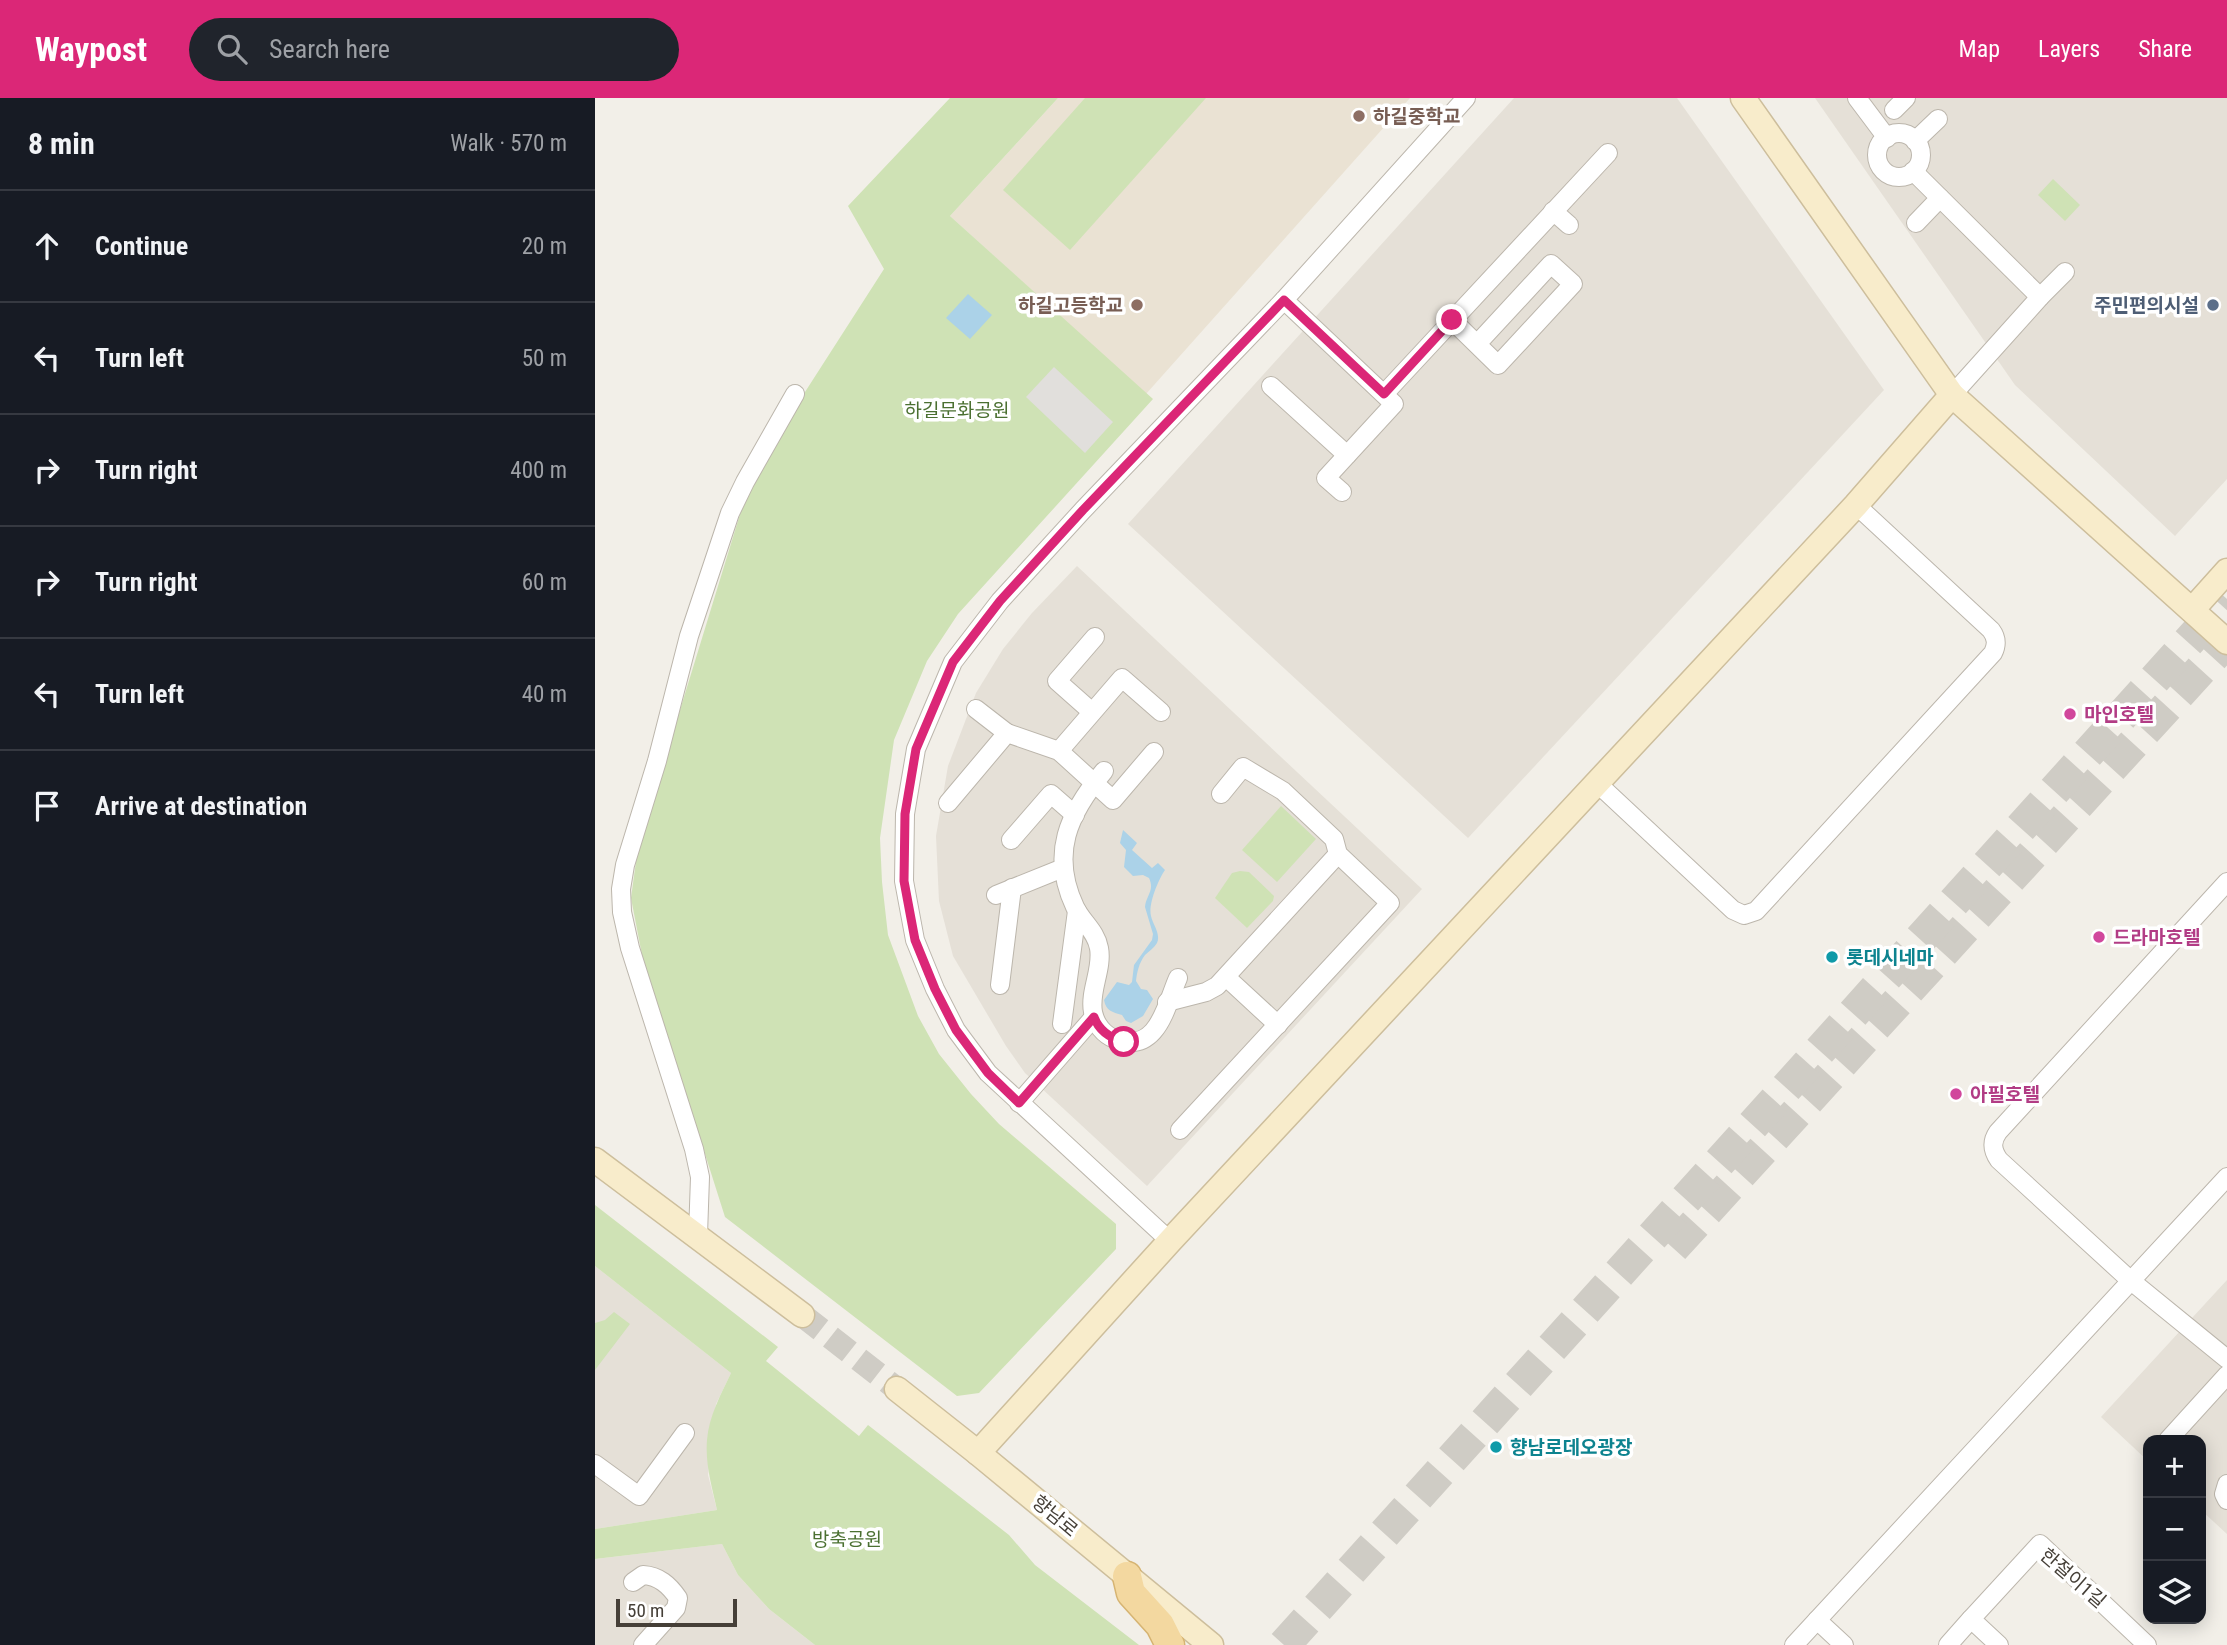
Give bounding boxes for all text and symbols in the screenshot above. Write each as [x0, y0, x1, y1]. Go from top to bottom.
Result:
search box [189, 18, 679, 81]
text: Waypost [35, 30, 147, 69]
icon: search [213, 30, 251, 68]
text: Search here [269, 34, 390, 64]
text: Map [1959, 35, 2000, 63]
text: Layers [2038, 35, 2100, 63]
text: Share [2138, 35, 2192, 63]
place label: 하길중학교 [1373, 105, 1460, 128]
marker: 하길중학교 [1351, 108, 1367, 124]
text: 8 min [28, 126, 95, 161]
text: Walk · 570 m [450, 130, 567, 157]
icon: ahead [28, 227, 66, 265]
text: Continue [95, 231, 188, 261]
text: 20 m [522, 233, 567, 260]
place label: 하길고등학교 [1018, 294, 1123, 317]
place label: 주민편의시설 [2094, 294, 2199, 317]
marker: 하길고등학교 [1129, 297, 1145, 313]
marker: 주민편의시설 [2205, 297, 2221, 313]
route end [1436, 304, 1467, 335]
icon: left [28, 339, 66, 377]
text: Turn left [95, 343, 184, 373]
text: 50 m [522, 345, 567, 372]
park label: 하길문화공원 [905, 399, 1009, 422]
icon: right [28, 451, 66, 489]
text: Turn right [95, 455, 197, 485]
text: 400 m [510, 457, 567, 484]
icon: right [28, 563, 66, 601]
text: Turn right [95, 567, 197, 597]
text: 60 m [522, 569, 567, 596]
icon: left [28, 675, 66, 713]
text: Turn left [95, 679, 184, 709]
text: 40 m [522, 681, 567, 708]
place label: 마인호텔 [2084, 703, 2154, 726]
marker: 마인호텔 [2062, 706, 2078, 722]
icon: arrive [28, 787, 66, 825]
text: Arrive at destination [95, 791, 307, 821]
place label: 드라마호텔 [2113, 926, 2200, 949]
marker: 드라마호텔 [2091, 929, 2107, 945]
place label: 롯데시네마 [1846, 946, 1934, 969]
marker: 롯데시네마 [1824, 949, 1840, 965]
route start [1108, 1026, 1139, 1057]
place label: 아필호텔 [1970, 1083, 2040, 1106]
marker: 아필호텔 [1948, 1086, 1964, 1102]
map controls [2143, 1435, 2206, 1624]
button: + [2143, 1435, 2206, 1498]
place label: 향남로데오광장 [1510, 1436, 1632, 1459]
marker: 향남로데오광장 [1488, 1439, 1504, 1455]
street label: 향남로 [1028, 1490, 1082, 1542]
button: − [2143, 1498, 2206, 1561]
park label: 방축공원 [812, 1528, 882, 1551]
street label: 한절이1길 [2036, 1543, 2110, 1613]
button: layers [2143, 1561, 2206, 1624]
scale bar [616, 1596, 737, 1628]
text: 50 m [627, 1599, 664, 1622]

